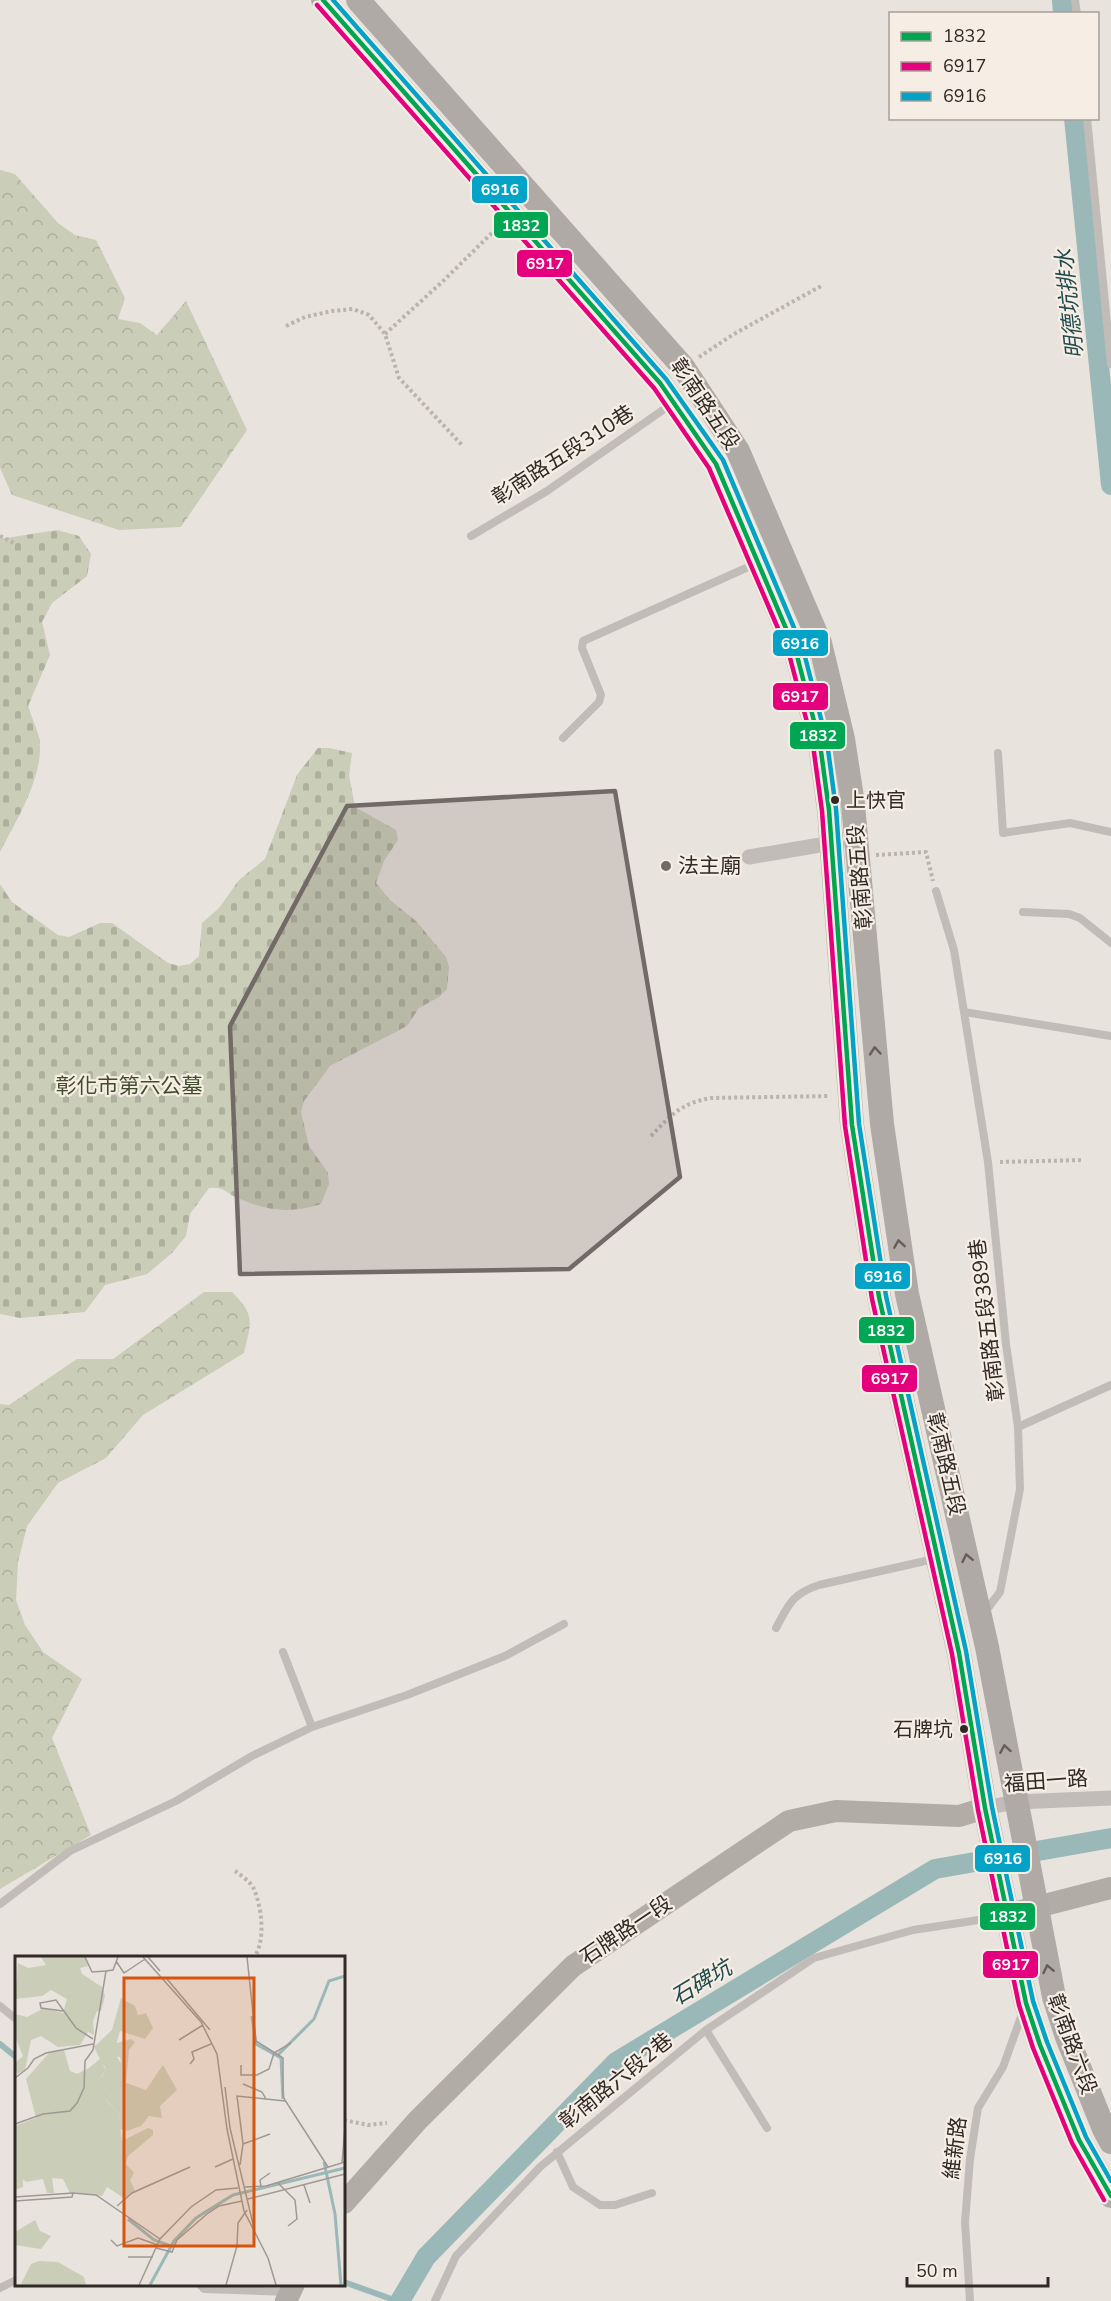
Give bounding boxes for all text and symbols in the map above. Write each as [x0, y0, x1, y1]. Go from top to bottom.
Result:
legend [889, 12, 1099, 120]
text: 1832 [943, 24, 986, 48]
text: 6917 [943, 54, 986, 78]
text: 6916 [943, 84, 986, 108]
line badge: 6916 [471, 175, 528, 204]
text: 6916 [481, 179, 519, 201]
line badge: 1832 [493, 211, 549, 239]
text: 1832 [502, 215, 540, 237]
water label: 明德坑排水 [1049, 247, 1091, 360]
line badge: 6917 [516, 249, 573, 278]
text: 6917 [526, 253, 564, 275]
street label: 彰南路五段 [664, 353, 746, 455]
street label: 彰南路五段310巷 [487, 399, 639, 511]
line badge: 6916 [772, 629, 829, 657]
text: 6916 [781, 633, 819, 655]
line badge: 6917 [772, 682, 829, 711]
text: 6917 [781, 686, 819, 708]
line badge: 1832 [789, 721, 846, 750]
text: 1832 [799, 725, 837, 747]
place label: 上快官 [846, 787, 906, 814]
marker: 上快官 [829, 794, 841, 806]
street label: 彰南路五段 [841, 823, 879, 931]
place label: 法主廟 [678, 852, 741, 880]
marker: 法主廟 [659, 859, 673, 873]
one-way arrow [869, 1046, 882, 1055]
park label: 彰化市第六公墓 [56, 1072, 203, 1100]
street label: 彰南路五段389巷 [963, 1237, 1011, 1403]
one-way arrow [894, 1239, 906, 1249]
line badge: 6916 [854, 1262, 911, 1290]
text: 6916 [864, 1266, 902, 1288]
line badge: 1832 [858, 1316, 915, 1344]
text: 1832 [867, 1320, 905, 1342]
line badge: 6917 [861, 1364, 918, 1393]
text: 6917 [871, 1368, 909, 1390]
street label: 彰南路五段 [921, 1410, 971, 1518]
one-way arrow [961, 1553, 974, 1563]
place label: 石牌坑 [893, 1716, 953, 1743]
marker: 石牌坑 [958, 1723, 970, 1735]
one-way arrow [1000, 1744, 1012, 1753]
street label: 福田一路 [1003, 1764, 1089, 1798]
line badge: 6916 [974, 1844, 1031, 1873]
text: 6916 [984, 1848, 1022, 1870]
street label: 石牌路一段 [575, 1889, 677, 1971]
line badge: 1832 [979, 1902, 1036, 1931]
text: 1832 [989, 1906, 1027, 1928]
line badge: 6917 [982, 1950, 1039, 1979]
water label: 石碑坑 [665, 1951, 740, 2013]
text: 6917 [992, 1954, 1030, 1976]
inset map [15, 1956, 345, 2286]
one-way arrow [1042, 1964, 1055, 1974]
street label: 彰南路六段 [1041, 1990, 1103, 2098]
street label: 彰南路六段2巷 [553, 2027, 679, 2135]
street label: 維新路 [937, 2115, 973, 2181]
scale bar [907, 2250, 1048, 2288]
text: 50 m [916, 2259, 958, 2283]

